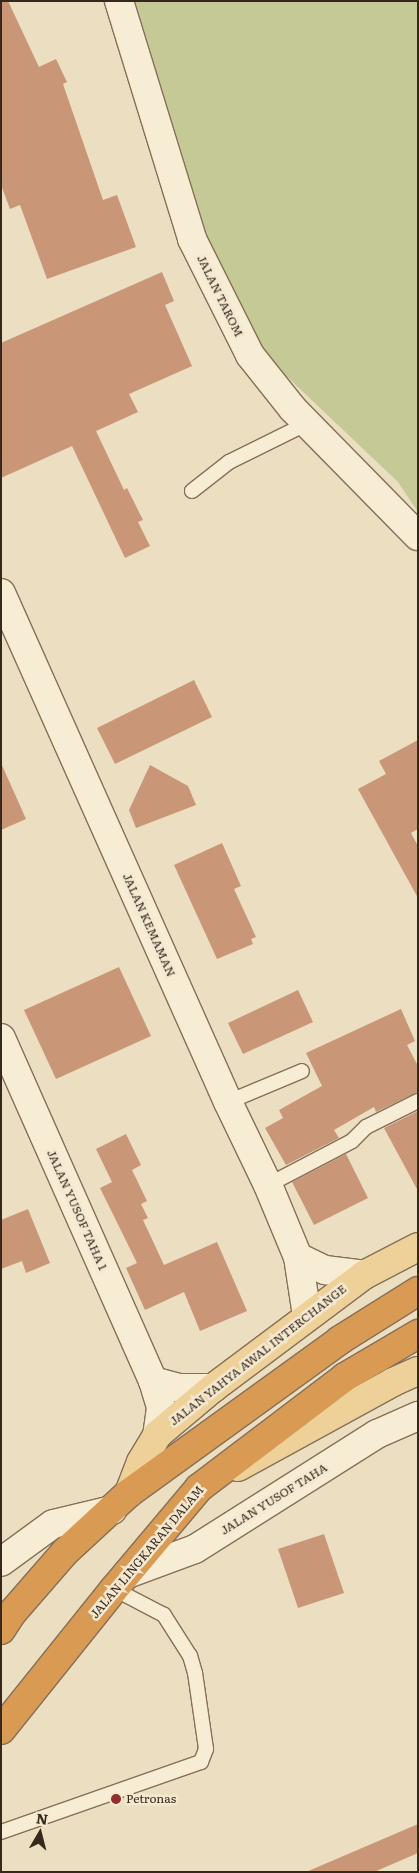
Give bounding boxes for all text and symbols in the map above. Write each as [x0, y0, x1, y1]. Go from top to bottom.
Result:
street label: JALAN TAROM [194, 253, 246, 339]
street label: JALAN KEMAMAN [120, 871, 178, 979]
street label: JALAN YUSOF TAHA 1 [44, 1147, 110, 1273]
street label: JALAN YAHYA AWAL INTERCHANGE [167, 1282, 349, 1428]
street label: JALAN YUSOF TAHA [218, 1460, 330, 1538]
street label: JALAN LINGKARAN DALAM [87, 1483, 207, 1621]
place label: Petronas [126, 1792, 176, 1806]
marker: Petronas [110, 1793, 122, 1805]
text: N [35, 1807, 49, 1829]
north arrow [15, 1808, 65, 1858]

